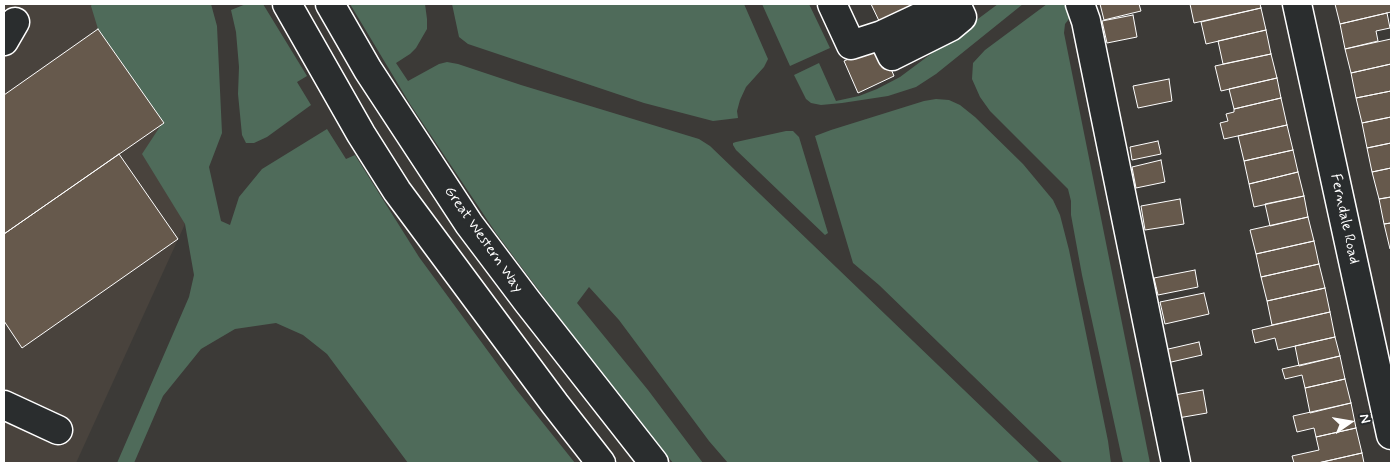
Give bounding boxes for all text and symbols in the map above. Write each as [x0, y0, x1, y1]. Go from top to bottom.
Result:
street label: Ferndale Road [1326, 172, 1362, 266]
street label: Great Western Way [440, 183, 526, 297]
north arrow [1325, 397, 1375, 447]
text: N [1355, 412, 1374, 425]

